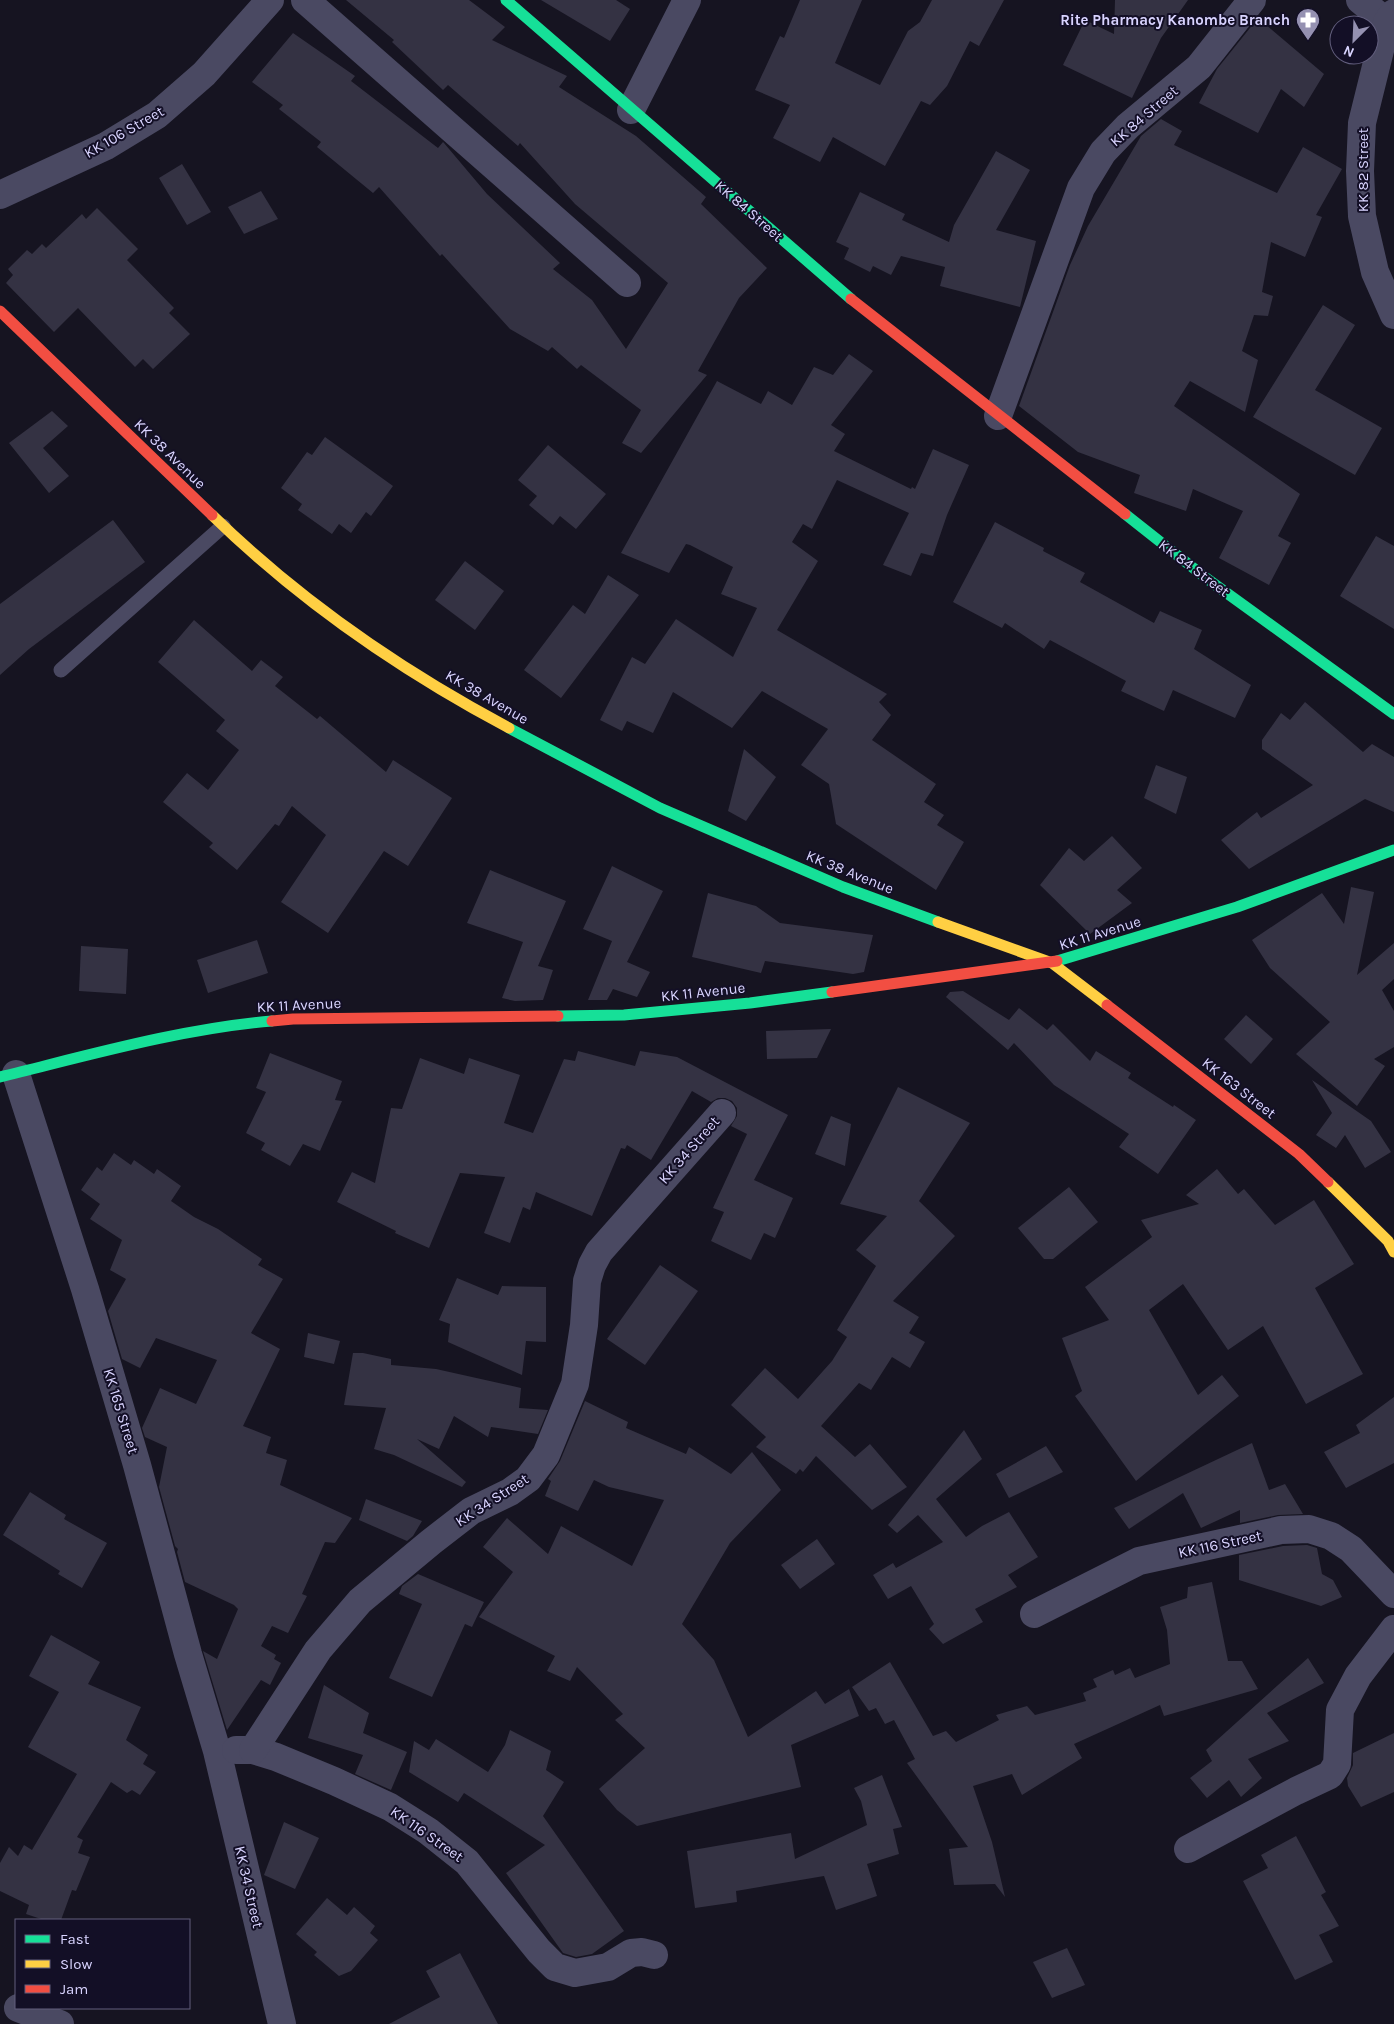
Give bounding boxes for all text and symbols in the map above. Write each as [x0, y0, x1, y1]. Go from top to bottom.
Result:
pharmacy icon: Rite Pharmacy Kanombe Branch [1295, 7, 1321, 41]
place label: Rite Pharmacy Kanombe Branch [1060, 11, 1290, 29]
north arrow [1329, 15, 1379, 65]
text: N [1341, 42, 1357, 61]
street label: KK 84 Street [1106, 81, 1182, 150]
street label: KK 106 Street [81, 102, 167, 162]
street label: KK 82 Street [1354, 127, 1372, 212]
street label: KK 84 Street [711, 177, 787, 246]
street label: KK 38 Avenue [130, 415, 210, 493]
street label: KK 84 Street [1155, 535, 1233, 601]
street label: KK 38 Avenue [442, 666, 532, 728]
street label: KK 38 Avenue [804, 846, 896, 898]
street label: KK 11 Avenue [1057, 912, 1143, 954]
street label: KK 11 Avenue [660, 979, 746, 1005]
street label: KK 11 Avenue [256, 994, 342, 1016]
street label: KK 163 Street [1198, 1054, 1280, 1123]
street label: KK 34 Street [655, 1112, 724, 1188]
street label: KK 165 Street [99, 1366, 143, 1456]
street label: KK 34 Street [452, 1469, 532, 1530]
street label: KK 116 Street [1177, 1526, 1264, 1562]
street label: KK 116 Street [387, 1802, 467, 1866]
street label: KK 34 Street [231, 1844, 267, 1930]
legend [15, 1919, 190, 2009]
text: Fast [60, 1930, 90, 1948]
text: Slow [60, 1955, 92, 1973]
text: Jam [60, 1980, 88, 1998]

